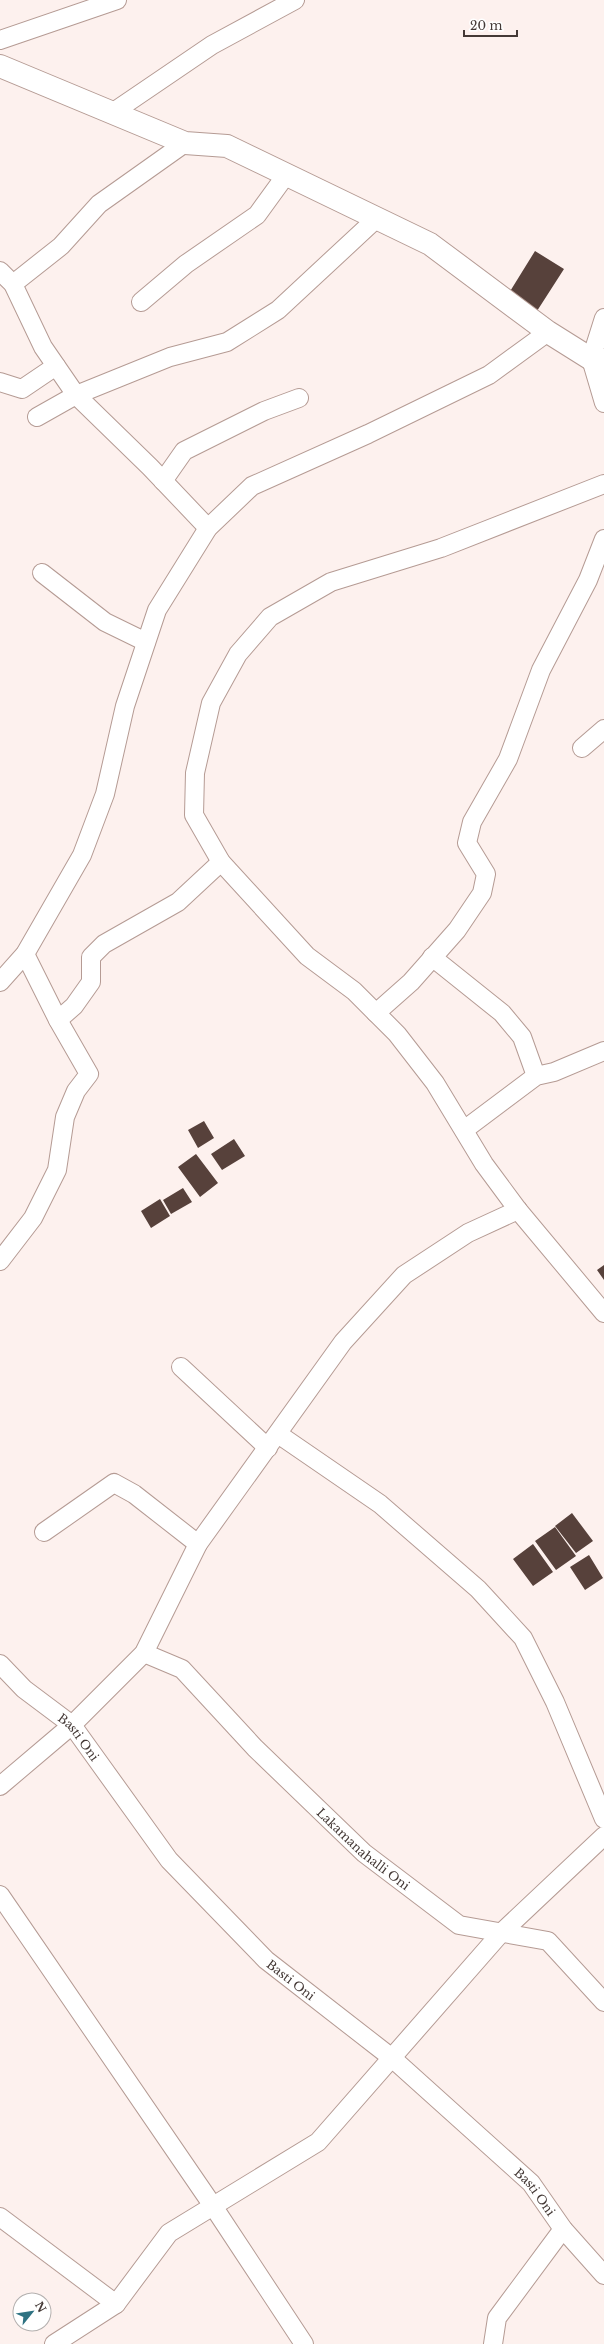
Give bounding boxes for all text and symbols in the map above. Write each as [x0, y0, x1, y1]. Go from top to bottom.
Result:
scale bar [464, 12, 517, 38]
text: 20 m [470, 18, 502, 33]
street label: Basti Oni [55, 1710, 103, 1763]
street label: Lakamanahalli Oni [314, 1805, 413, 1893]
street label: Basti Oni [264, 1956, 318, 2003]
street label: Basti Oni [512, 2164, 559, 2218]
north arrow [12, 2292, 52, 2332]
text: N [32, 2299, 50, 2316]

